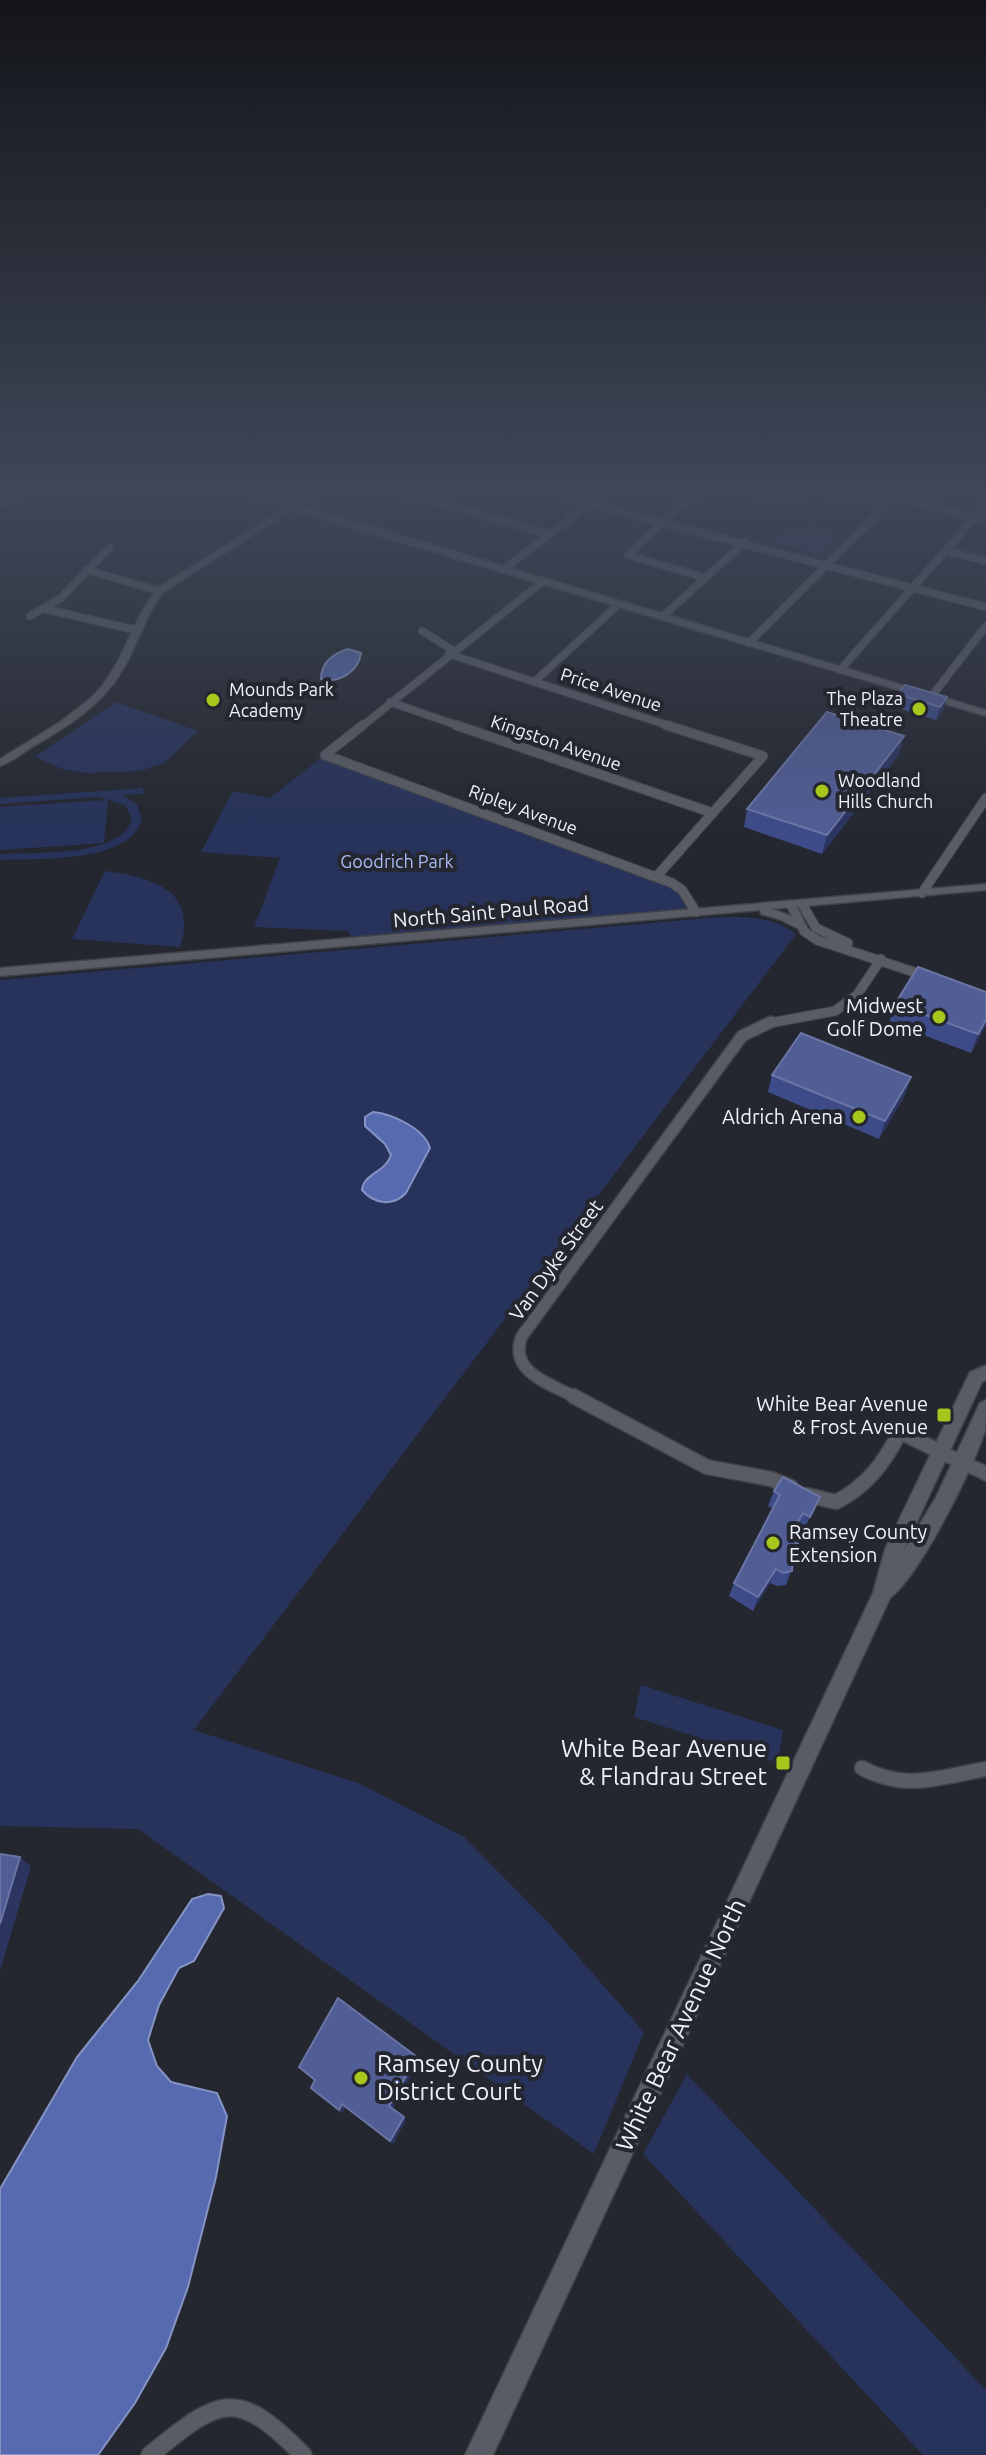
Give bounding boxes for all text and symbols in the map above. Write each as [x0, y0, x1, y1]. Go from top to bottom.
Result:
street label: Price Avenue [558, 663, 664, 715]
place label: Mounds Park Academy [229, 679, 334, 720]
place label: The Plaza Theatre [826, 688, 903, 729]
marker: Mounds Park Academy [204, 691, 222, 709]
marker: The Plaza Theatre [910, 700, 928, 718]
street label: Kingston Avenue [488, 710, 624, 774]
place label: Woodland Hills Church [838, 770, 933, 811]
street label: Ripley Avenue [466, 780, 580, 838]
marker: Woodland Hills Church [813, 782, 831, 800]
park label: Goodrich Park [340, 851, 454, 871]
street label: North Saint Paul Road [392, 891, 590, 932]
place label: Midwest Golf Dome [826, 994, 923, 1040]
marker: Midwest Golf Dome [930, 1008, 948, 1026]
place label: Aldrich Arena [722, 1105, 843, 1128]
marker: Aldrich Arena [850, 1108, 868, 1126]
street label: Van Dyke Street [504, 1195, 607, 1325]
place label: White Bear Avenue & Frost Avenue [756, 1392, 928, 1438]
marker: White Bear Avenue & Frost Avenue [935, 1406, 953, 1424]
place label: Ramsey County Extension [789, 1520, 928, 1566]
marker: Ramsey County Extension [764, 1534, 782, 1552]
place label: White Bear Avenue & Flandrau Street [561, 1735, 768, 1790]
marker: White Bear Avenue & Flandrau Street [774, 1754, 792, 1772]
street label: White Bear Avenue North [610, 1894, 751, 2155]
place label: Ramsey County District Court [377, 2050, 543, 2105]
marker: Ramsey County District Court [352, 2069, 370, 2087]

